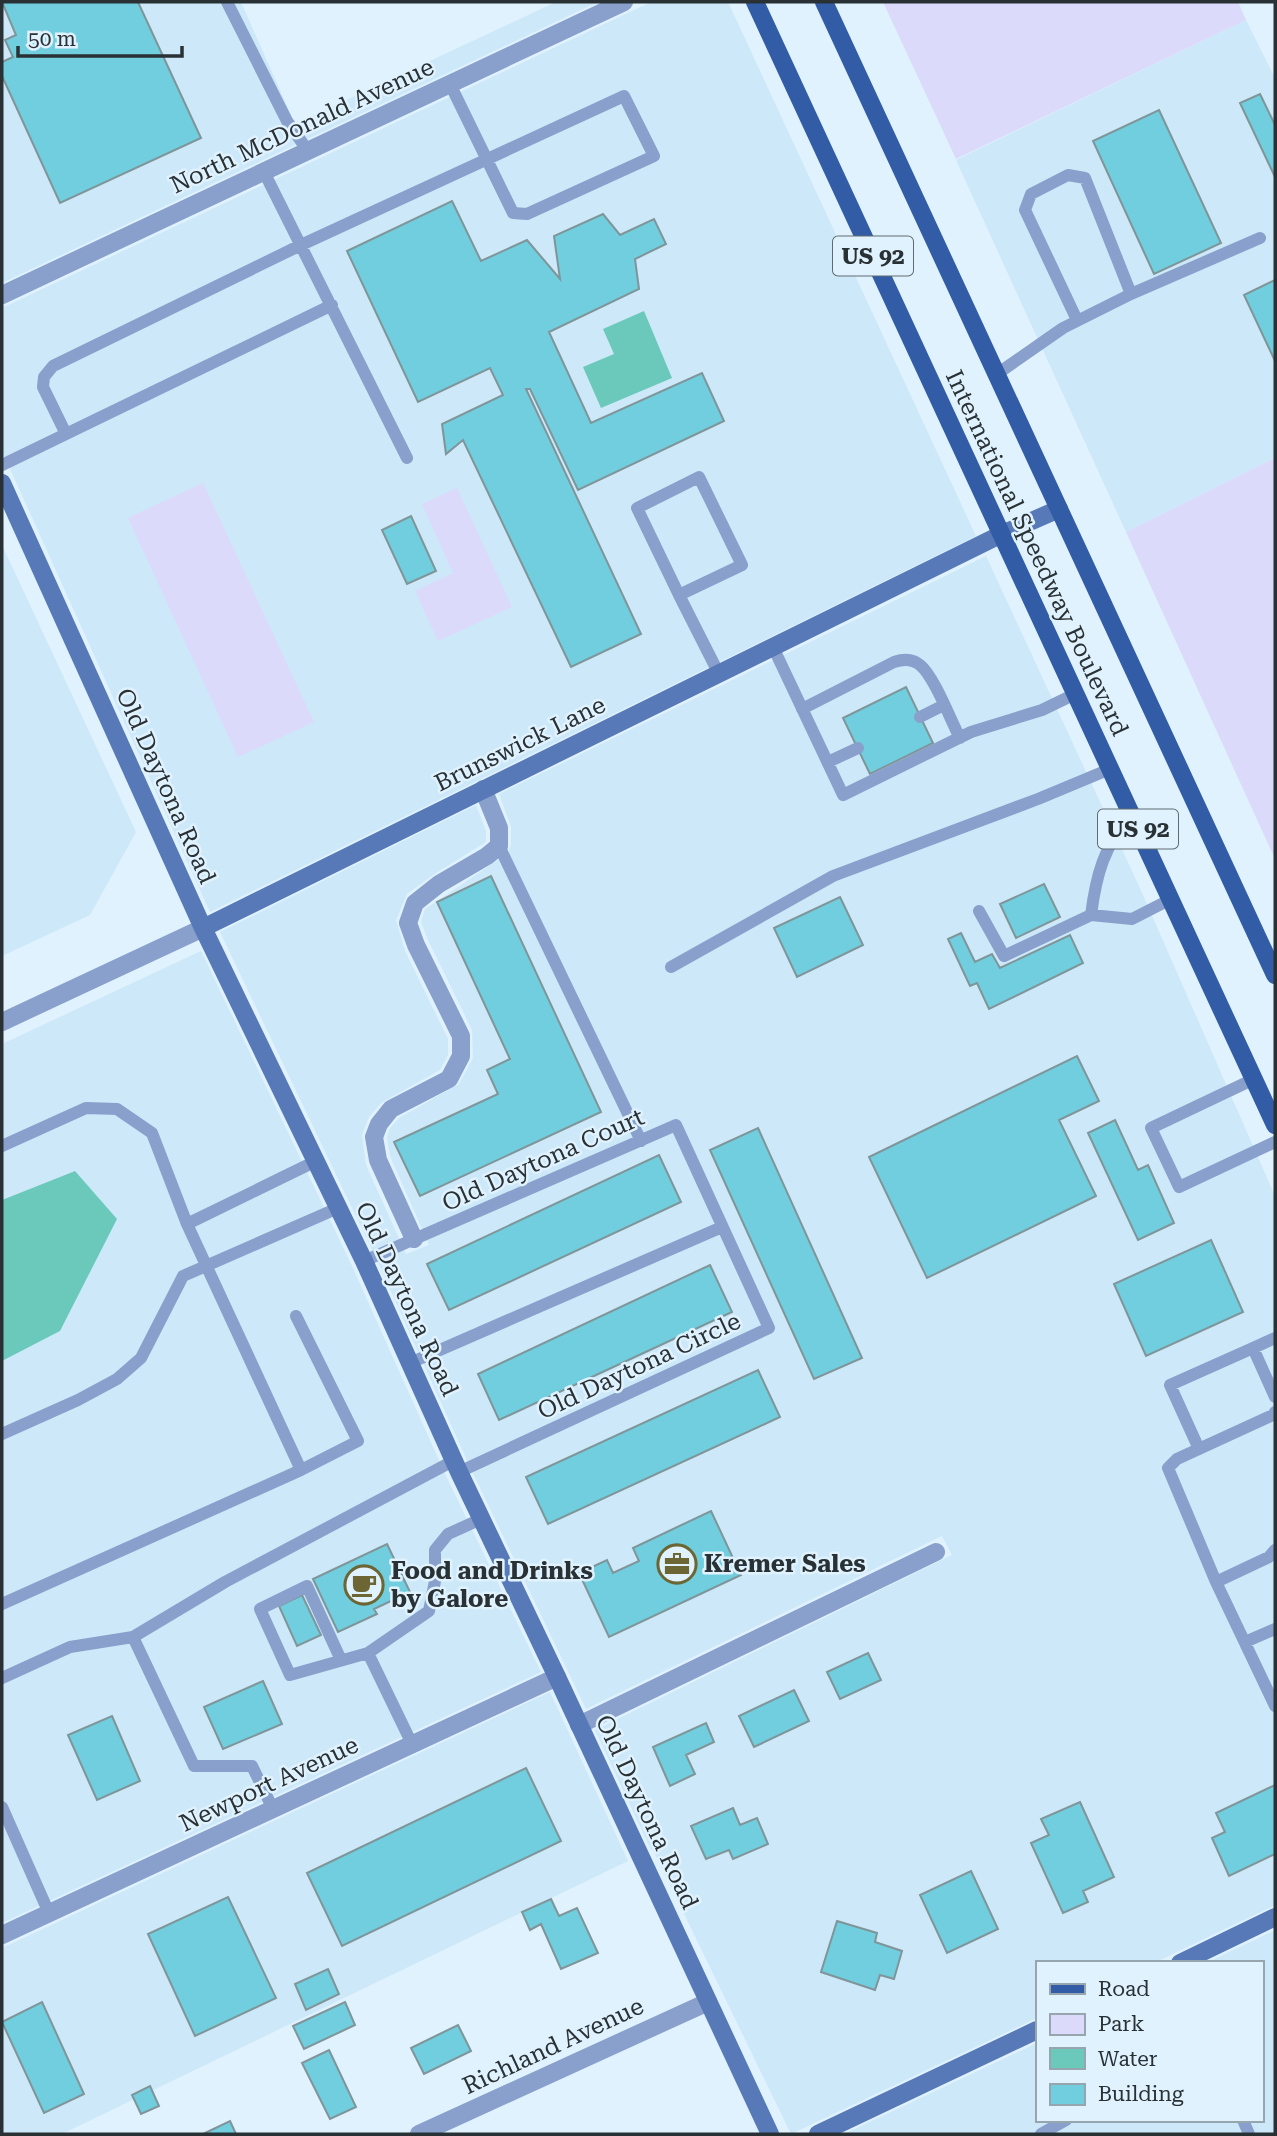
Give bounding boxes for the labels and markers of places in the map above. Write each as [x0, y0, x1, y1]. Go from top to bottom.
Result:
office icon: Kremer Sales [656, 1543, 698, 1585]
place label: Kremer Sales [704, 1550, 866, 1578]
place label: Food and Drinks by Galore [391, 1557, 593, 1613]
cafe icon: Food and Drinks by Galore [343, 1564, 385, 1606]

